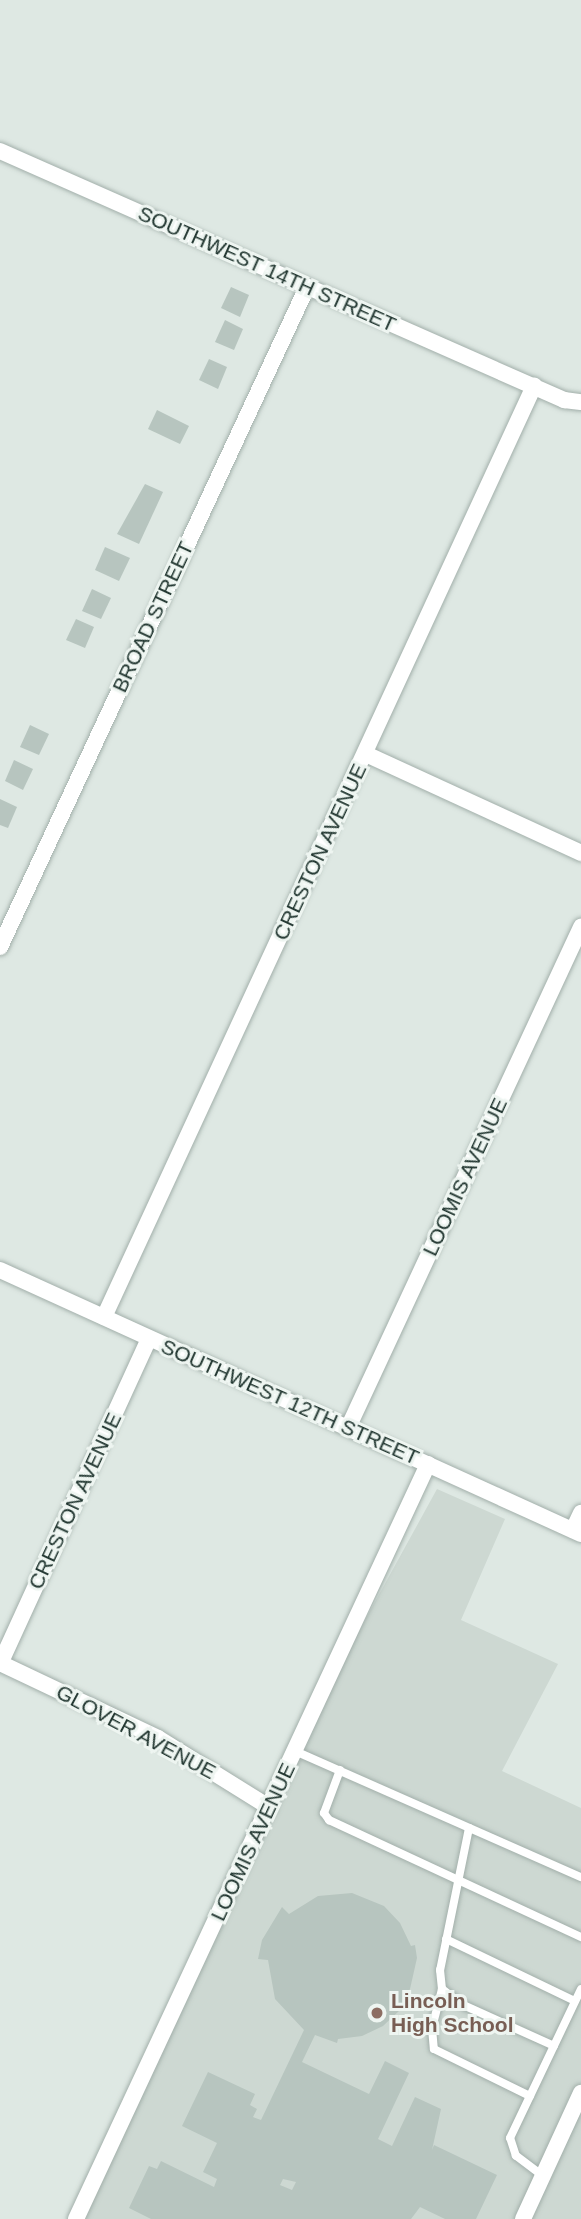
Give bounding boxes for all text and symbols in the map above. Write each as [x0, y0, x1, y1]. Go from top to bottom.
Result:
street label: SOUTHWEST 14TH STREET [134, 201, 400, 337]
street label: BROAD STREET [107, 538, 199, 696]
street label: CRESTON AVENUE [268, 759, 372, 945]
street label: LOOMIS AVENUE [417, 1094, 513, 1260]
street label: SOUTHWEST 12TH STREET [157, 1334, 423, 1470]
street label: CRESTON AVENUE [23, 1408, 127, 1594]
street label: GLOVER AVENUE [51, 1679, 221, 1785]
street label: LOOMIS AVENUE [205, 1759, 301, 1925]
place label: Lincoln High School [391, 1988, 513, 2038]
marker: Lincoln High School [369, 2005, 385, 2021]

